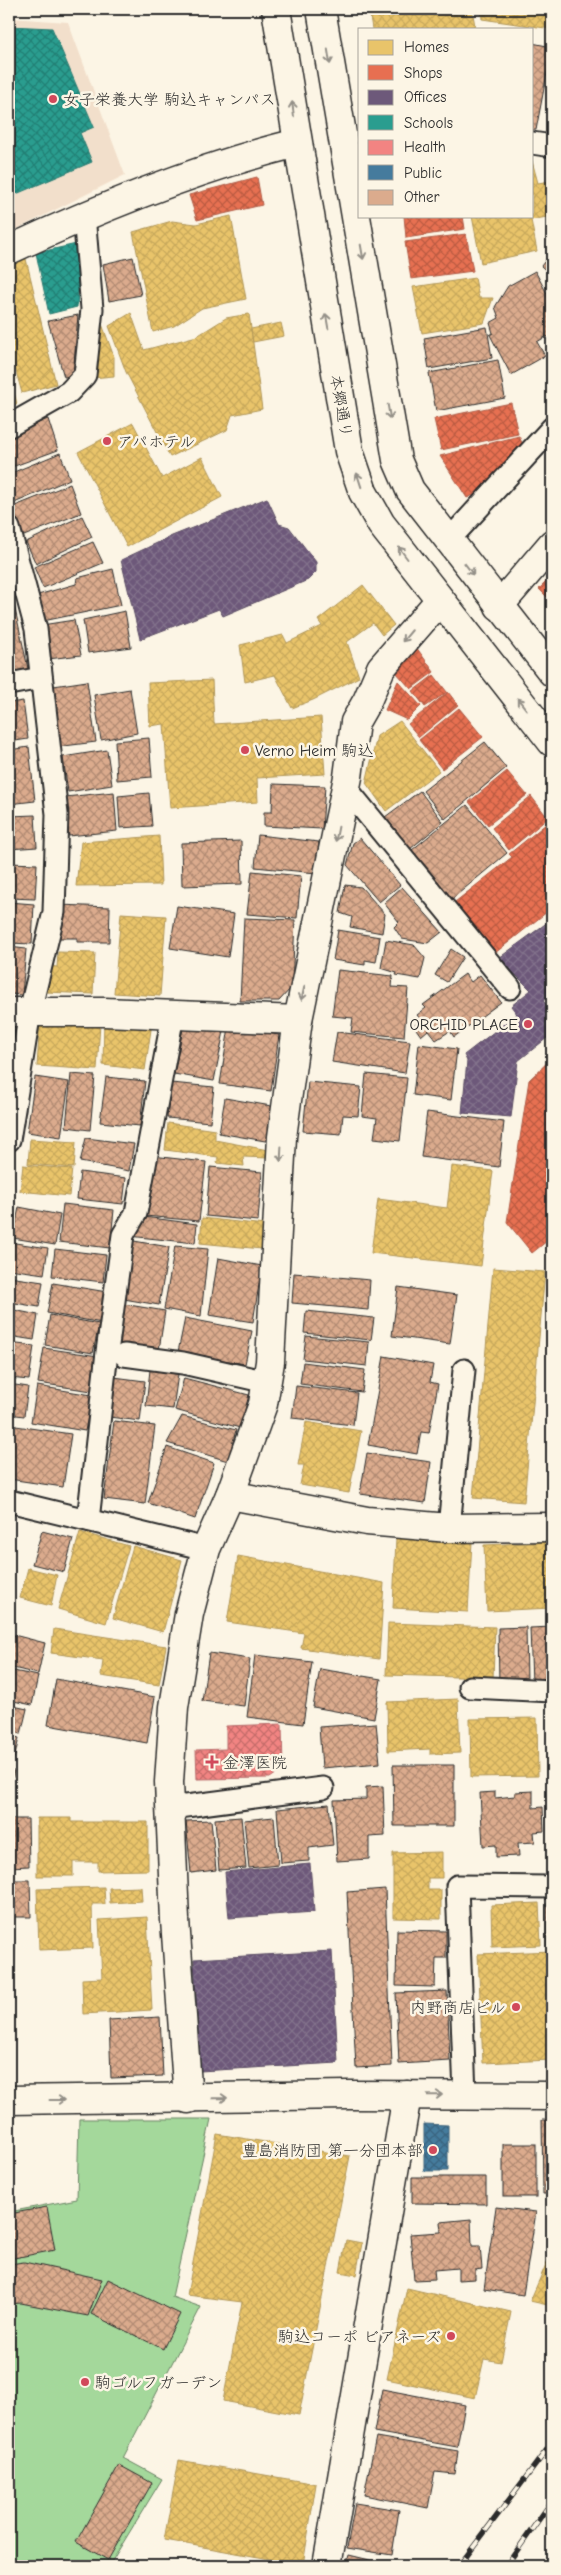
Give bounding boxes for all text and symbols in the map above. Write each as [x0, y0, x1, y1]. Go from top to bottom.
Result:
legend [358, 28, 534, 218]
text: Homes [404, 38, 449, 56]
one-way arrow [324, 48, 334, 64]
text: Shops [404, 64, 442, 82]
text: Offices [404, 88, 446, 106]
place label: 女子栄養大学 駒込キャンパス [63, 91, 276, 109]
marker: 女子栄養大学 駒込キャンパス [47, 93, 59, 105]
one-way arrow [288, 101, 298, 117]
text: Schools [404, 114, 453, 132]
text: Health [404, 138, 446, 156]
text: Public [404, 164, 442, 182]
text: Other [404, 188, 439, 206]
one-way arrow [357, 243, 367, 259]
one-way arrow [322, 314, 332, 330]
street label: 本郷通り [327, 373, 355, 439]
one-way arrow [384, 403, 394, 419]
place label: アパホテル [117, 433, 195, 451]
marker: アパホテル [101, 435, 113, 447]
one-way arrow [353, 473, 363, 489]
one-way arrow [398, 546, 408, 560]
one-way arrow [464, 562, 475, 575]
one-way arrow [402, 629, 413, 642]
one-way arrow [517, 697, 528, 710]
place label: Verno Heim 駒込 [255, 742, 373, 760]
marker: Verno Heim 駒込 [239, 744, 251, 756]
one-way arrow [331, 826, 341, 842]
one-way arrow [298, 985, 308, 1001]
place label: ORCHID PLACE [409, 1016, 518, 1034]
marker: ORCHID PLACE [522, 1018, 534, 1030]
one-way arrow [276, 1146, 286, 1162]
place label: 金澤医院 [223, 1754, 287, 1772]
marker: 金澤医院 [205, 1755, 219, 1769]
place label: 内野商店ビル [410, 1999, 506, 2017]
marker: 内野商店ビル [510, 2001, 522, 2013]
one-way arrow [427, 2091, 443, 2100]
one-way arrow [212, 2093, 228, 2103]
one-way arrow [49, 2095, 65, 2105]
place label: 豊島消防団 第一分団本部 [242, 2142, 423, 2160]
marker: 豊島消防団 第一分団本部 [427, 2144, 439, 2156]
place label: 駒込コーポ ビアネーズ [278, 2328, 441, 2346]
marker: 駒込コーポ ビアネーズ [445, 2330, 457, 2342]
place label: 駒ゴルフガーデン [95, 2374, 222, 2392]
marker: 駒ゴルフガーデン [79, 2376, 91, 2388]

